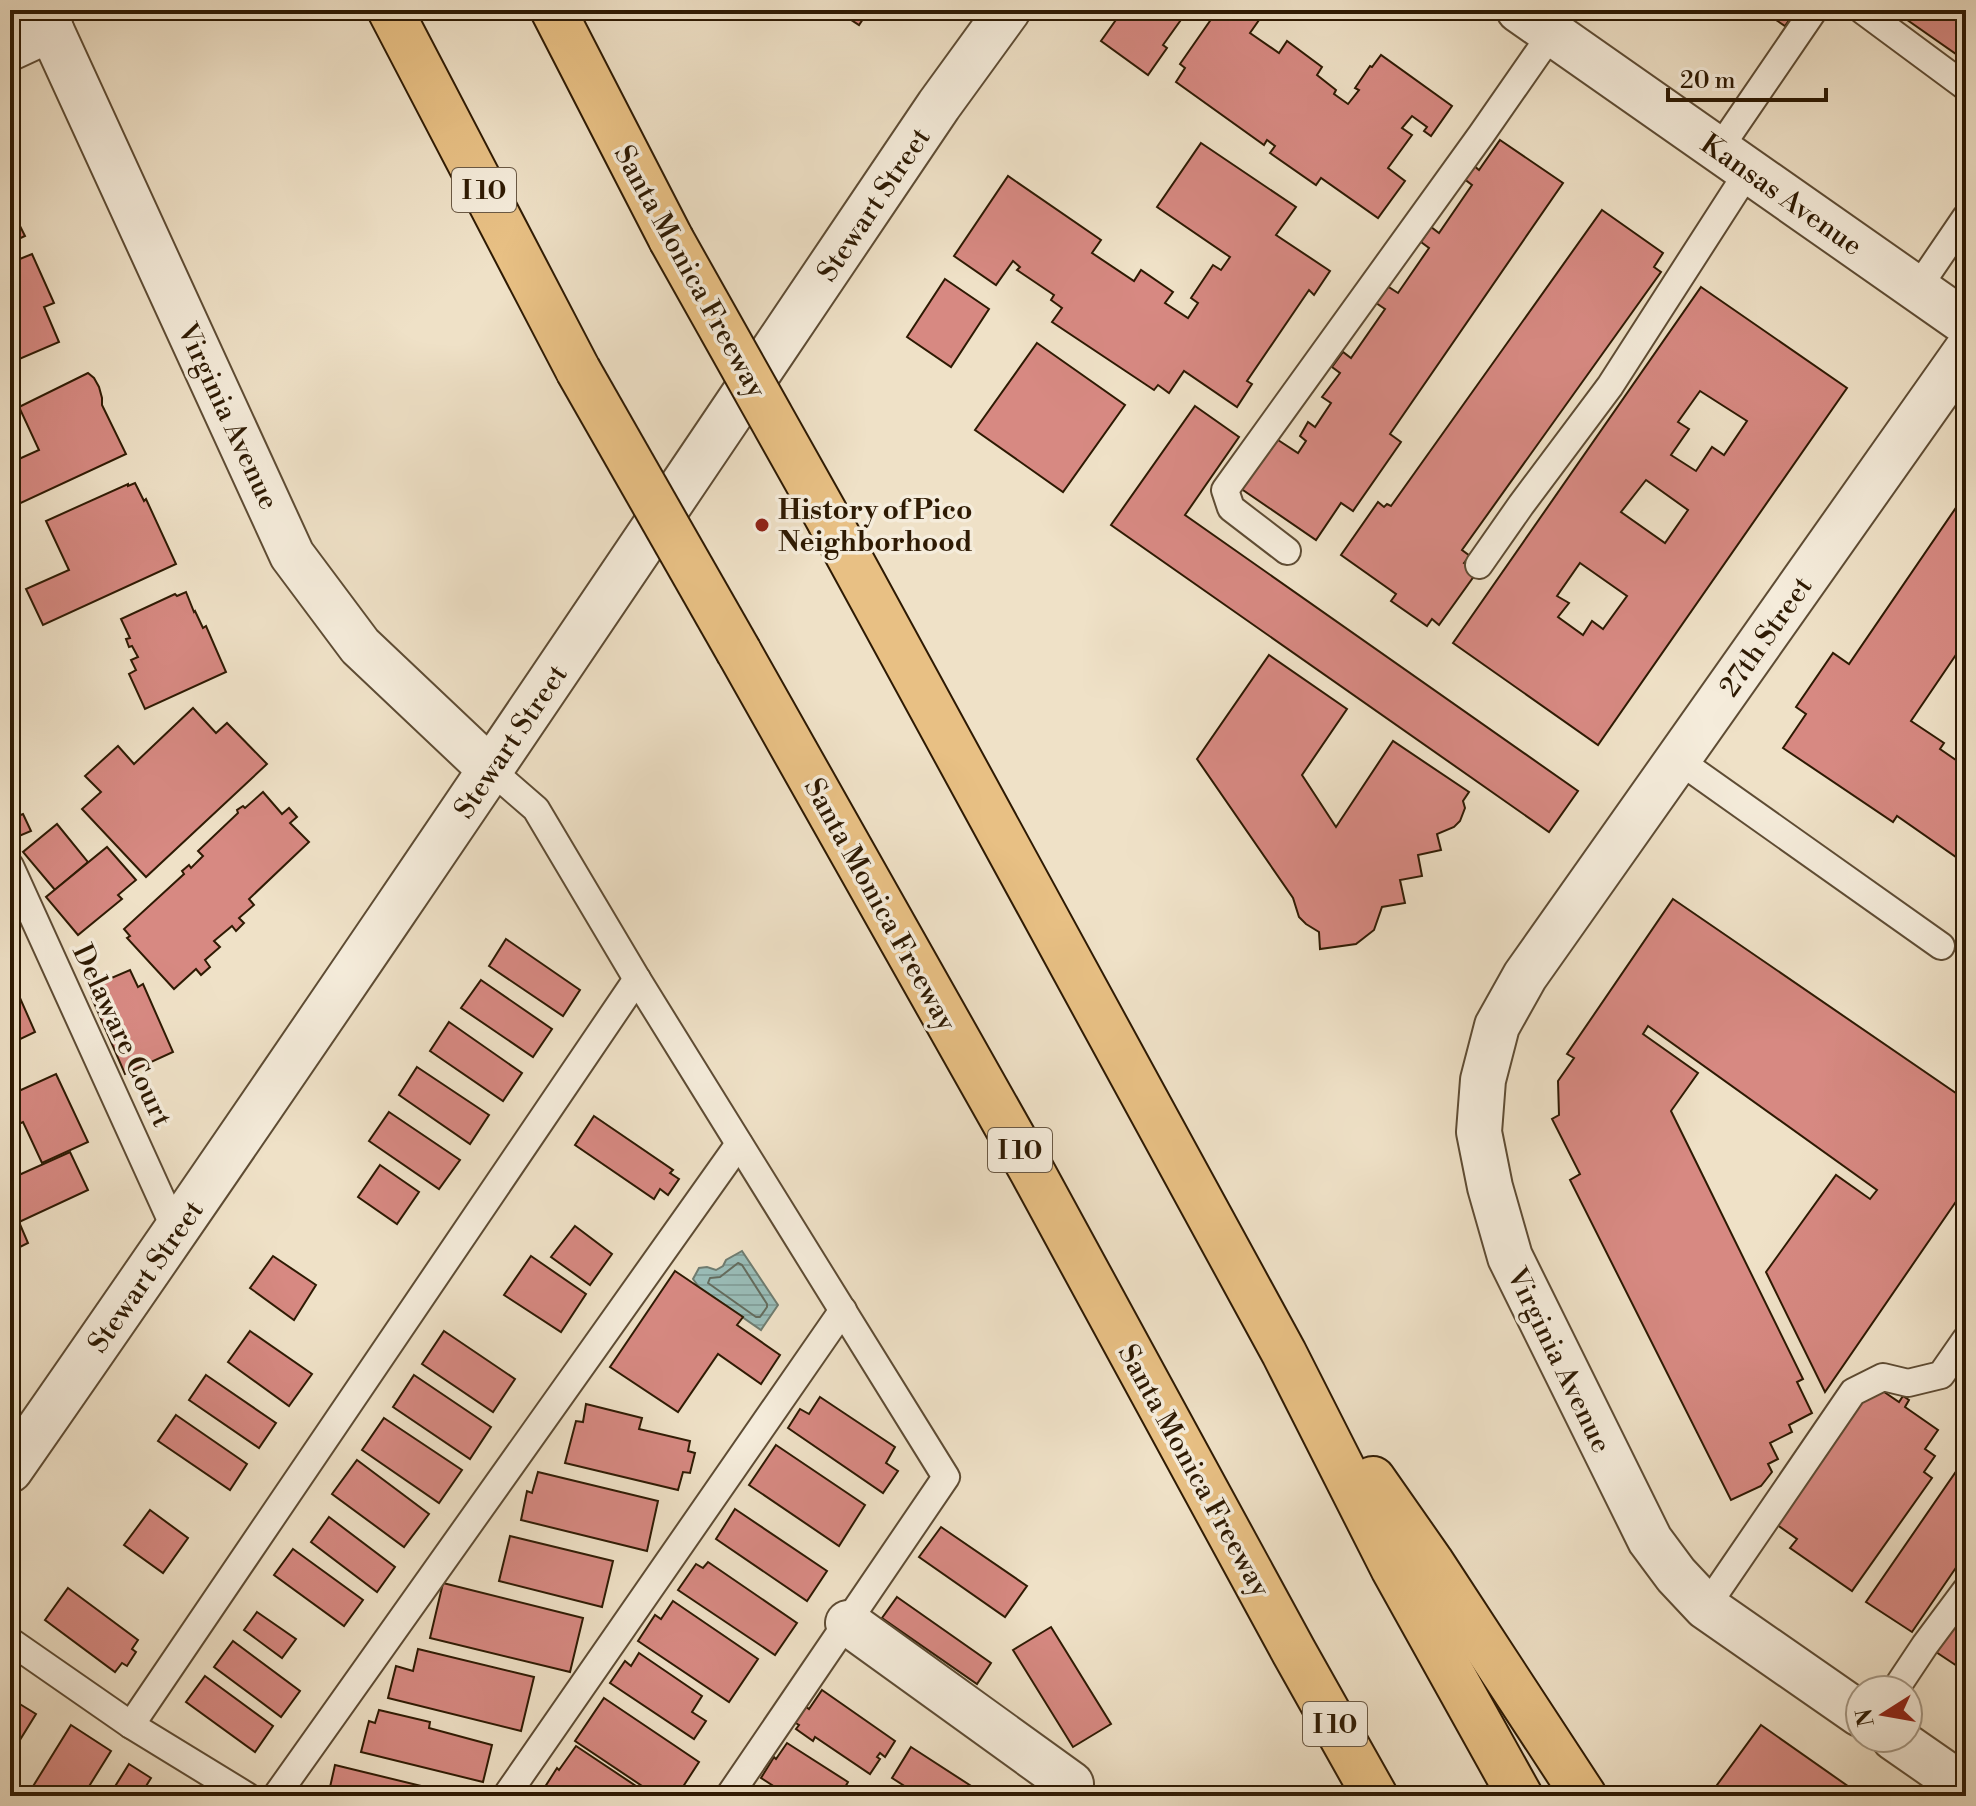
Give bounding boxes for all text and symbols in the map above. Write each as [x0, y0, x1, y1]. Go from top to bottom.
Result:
scale bar [1668, 52, 1826, 102]
text: 20 m [1680, 66, 1736, 96]
street label: Stewart Street [810, 121, 939, 288]
street label: Kansas Avenue [1694, 127, 1869, 264]
street label: Santa Monica Freeway [606, 140, 774, 404]
road number: I 10 [452, 168, 516, 212]
street label: Virginia Avenue [169, 317, 286, 515]
place label: History of Pico Neighborhood [778, 493, 973, 560]
marker: History of Pico Neighborhood [753, 516, 771, 534]
street label: 27th Street [1712, 570, 1820, 704]
street label: Stewart Street [447, 658, 576, 825]
street label: Santa Monica Freeway [796, 773, 964, 1037]
street label: Delaware Court [64, 939, 179, 1133]
road number: I 10 [988, 1128, 1052, 1172]
street label: Stewart Street [81, 1194, 212, 1360]
street label: Virginia Avenue [1498, 1262, 1619, 1459]
street label: Santa Monica Freeway [1110, 1339, 1278, 1603]
north arrow [1844, 1674, 1924, 1754]
road number: I 10 [1303, 1702, 1367, 1746]
text: N [1851, 1706, 1881, 1729]

